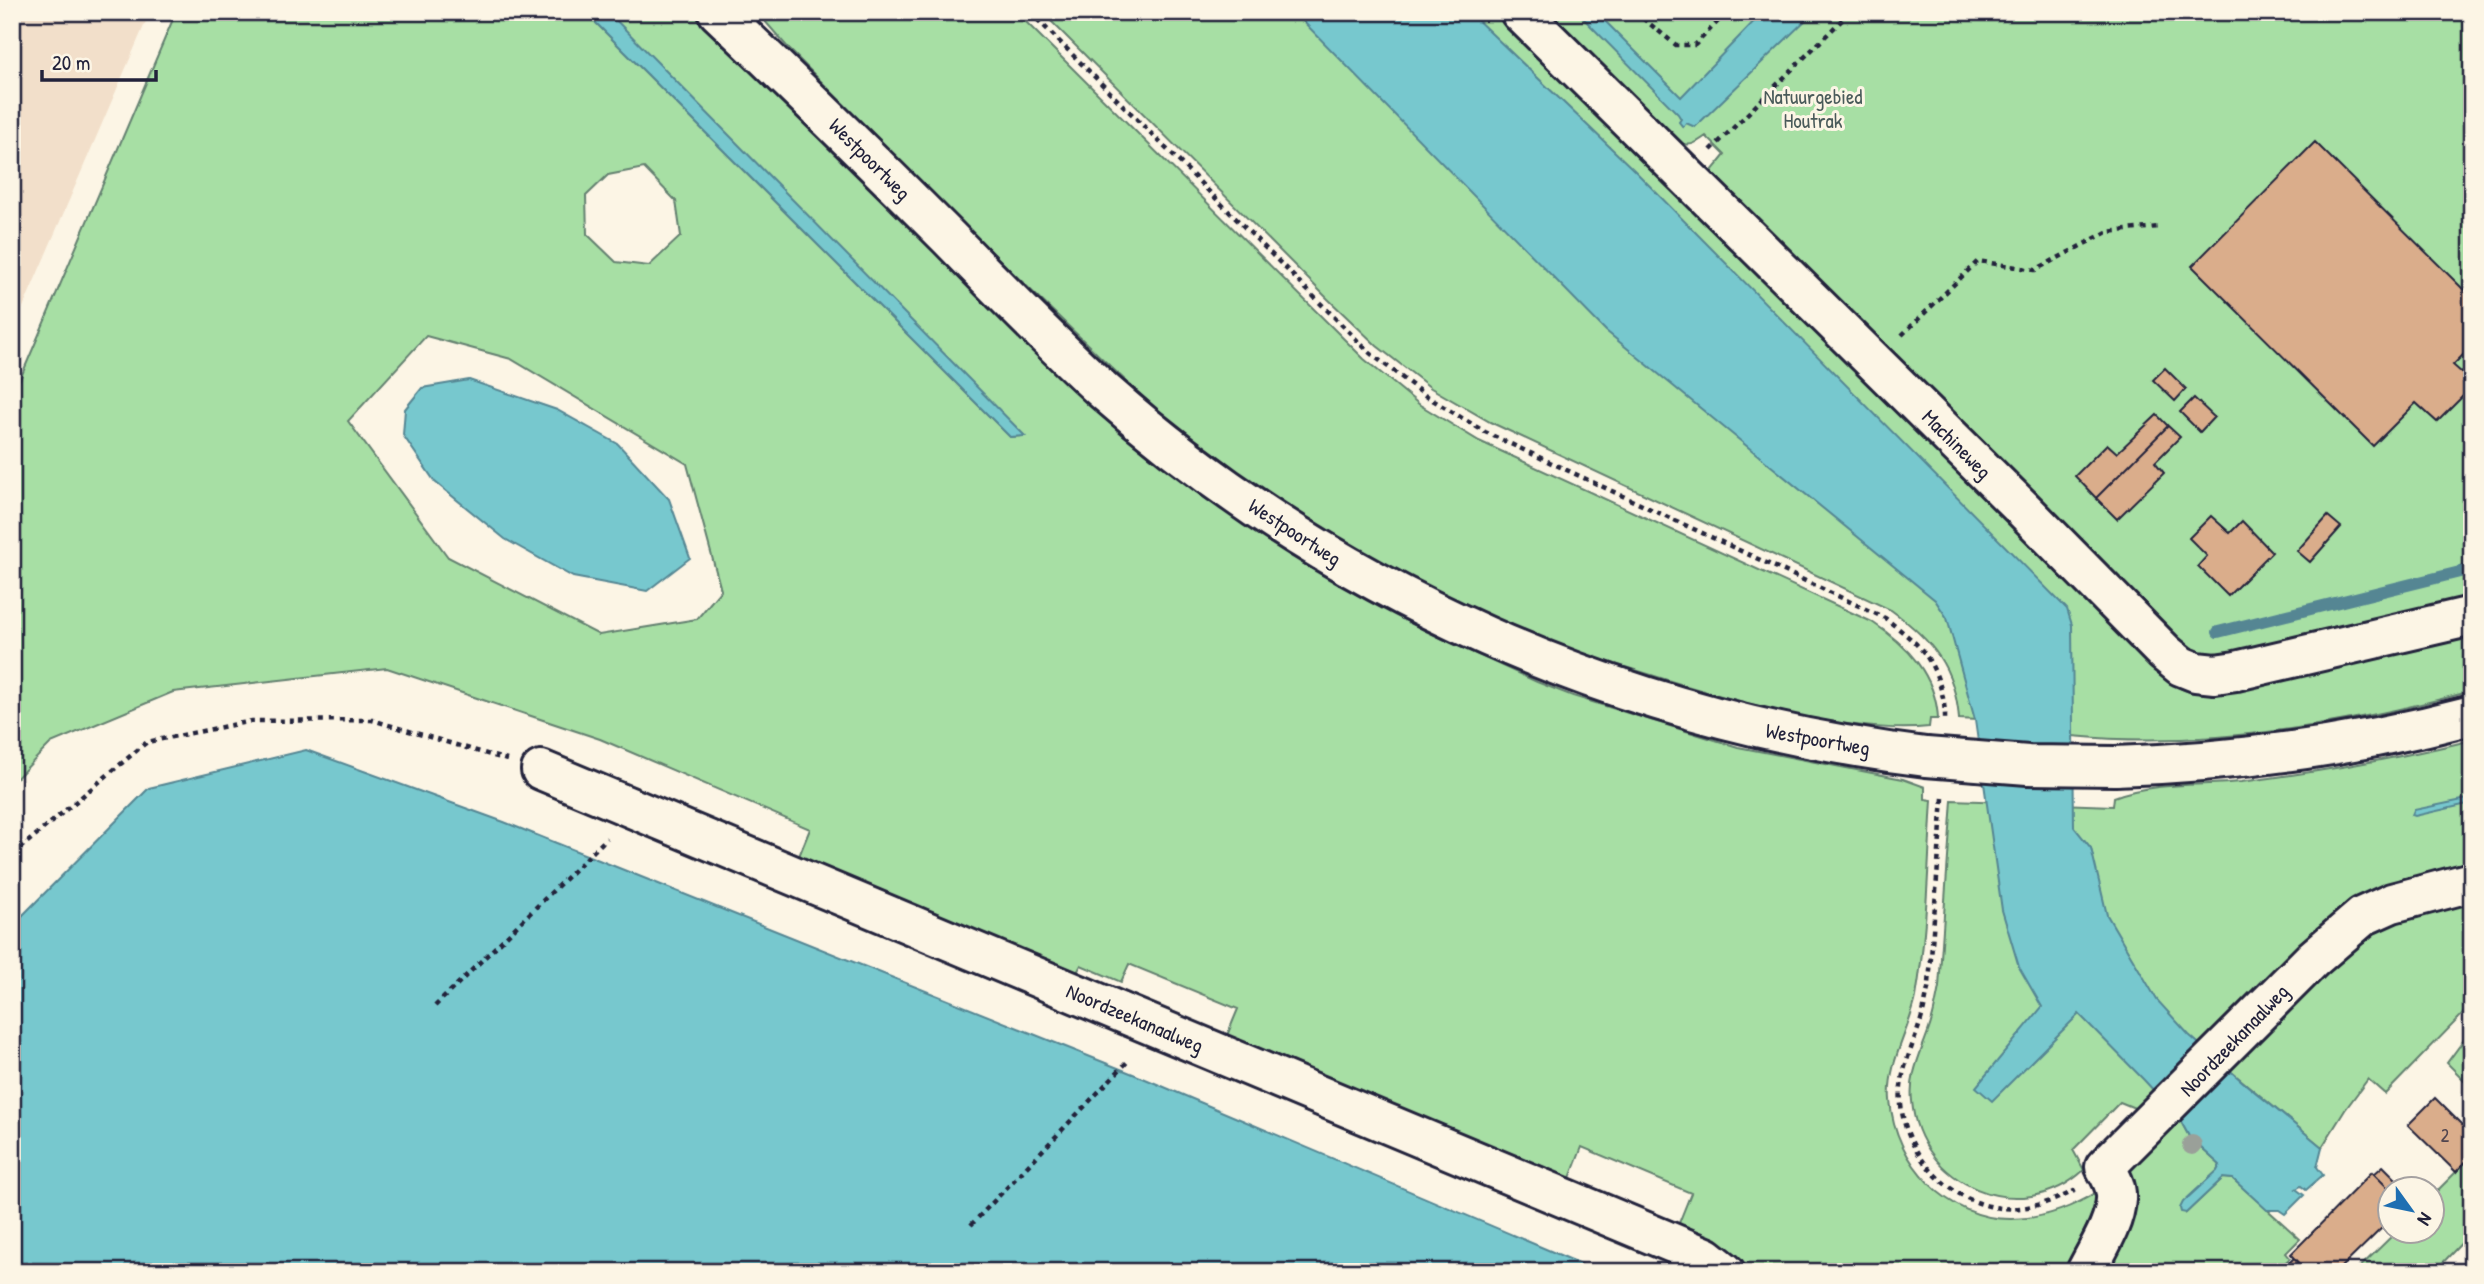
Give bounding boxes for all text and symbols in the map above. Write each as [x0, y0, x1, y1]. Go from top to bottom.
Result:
scale bar [42, 38, 156, 82]
text: 20 m [52, 48, 90, 77]
park label: Natuurgebied Houtrak [1763, 82, 1863, 135]
street label: Westpoortweg [823, 112, 917, 206]
street label: Machineweg [1916, 403, 1998, 485]
street label: Westpoortweg [1243, 491, 1347, 573]
street label: Westpoortweg [1764, 716, 1872, 762]
street label: Noordzeekanaalweg [1062, 976, 1208, 1060]
street label: Noordzeekanaalweg [2173, 977, 2295, 1103]
house number: 2 [2441, 1123, 2450, 1148]
north arrow [2376, 1176, 2446, 1246]
text: N [2412, 1208, 2439, 1231]

